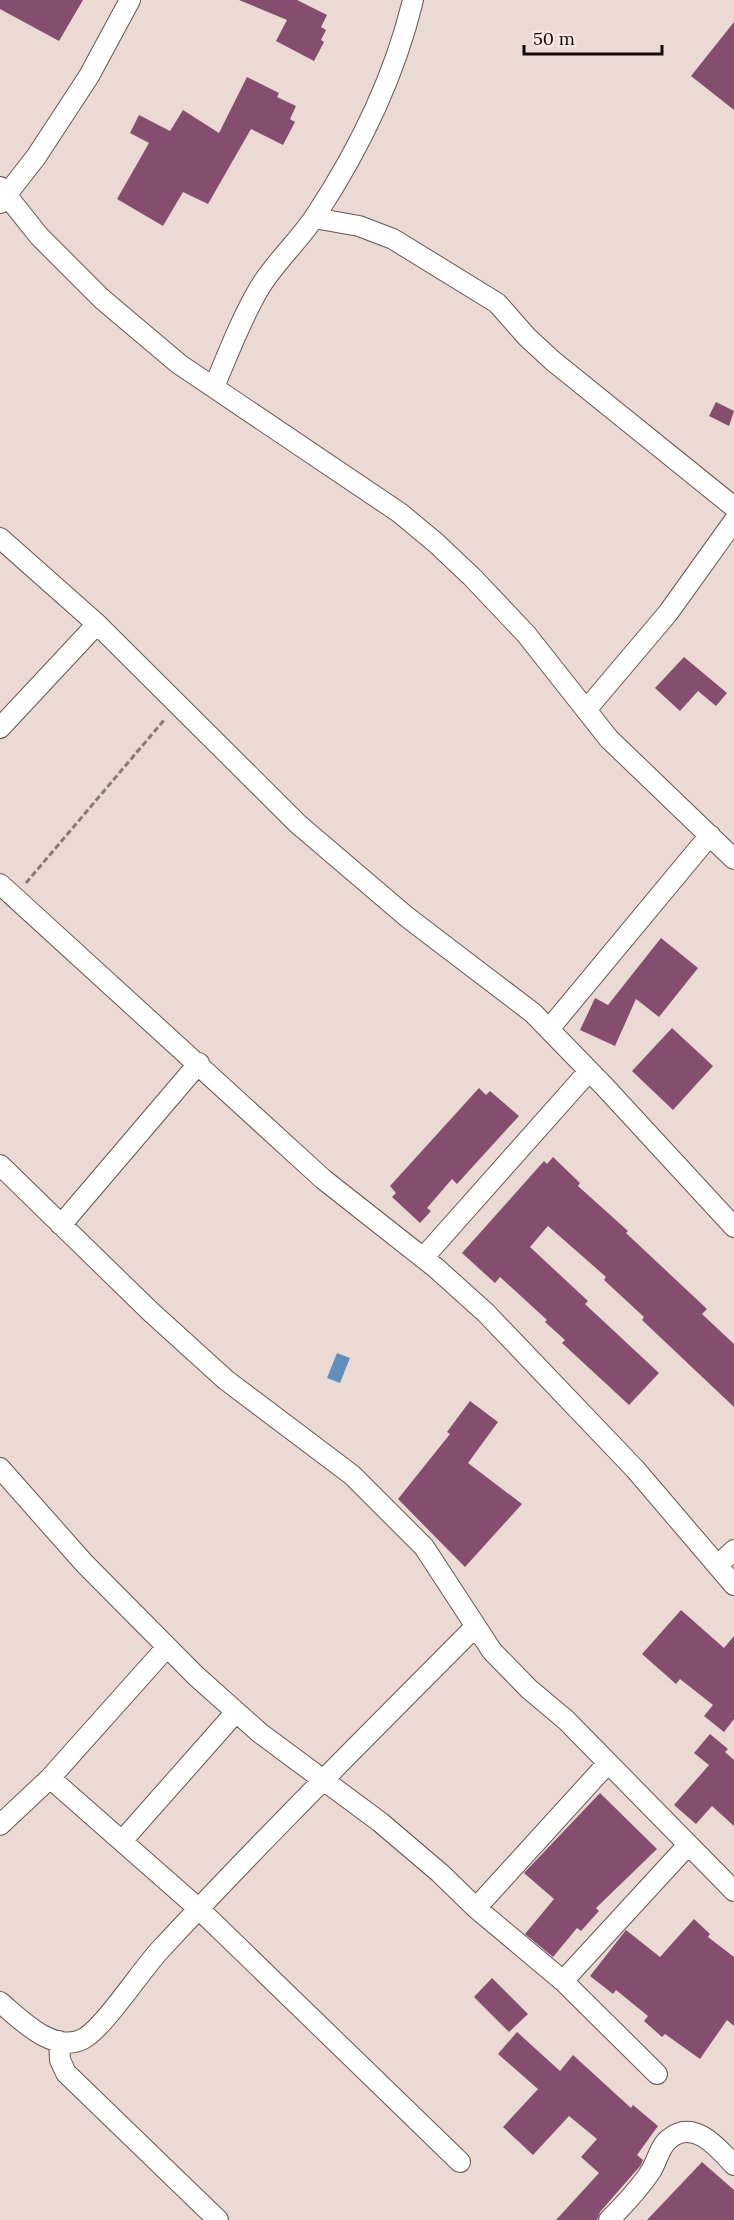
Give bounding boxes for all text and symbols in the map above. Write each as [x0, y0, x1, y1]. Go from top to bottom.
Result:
scale bar [524, 18, 662, 56]
text: 50 m [533, 27, 575, 50]

